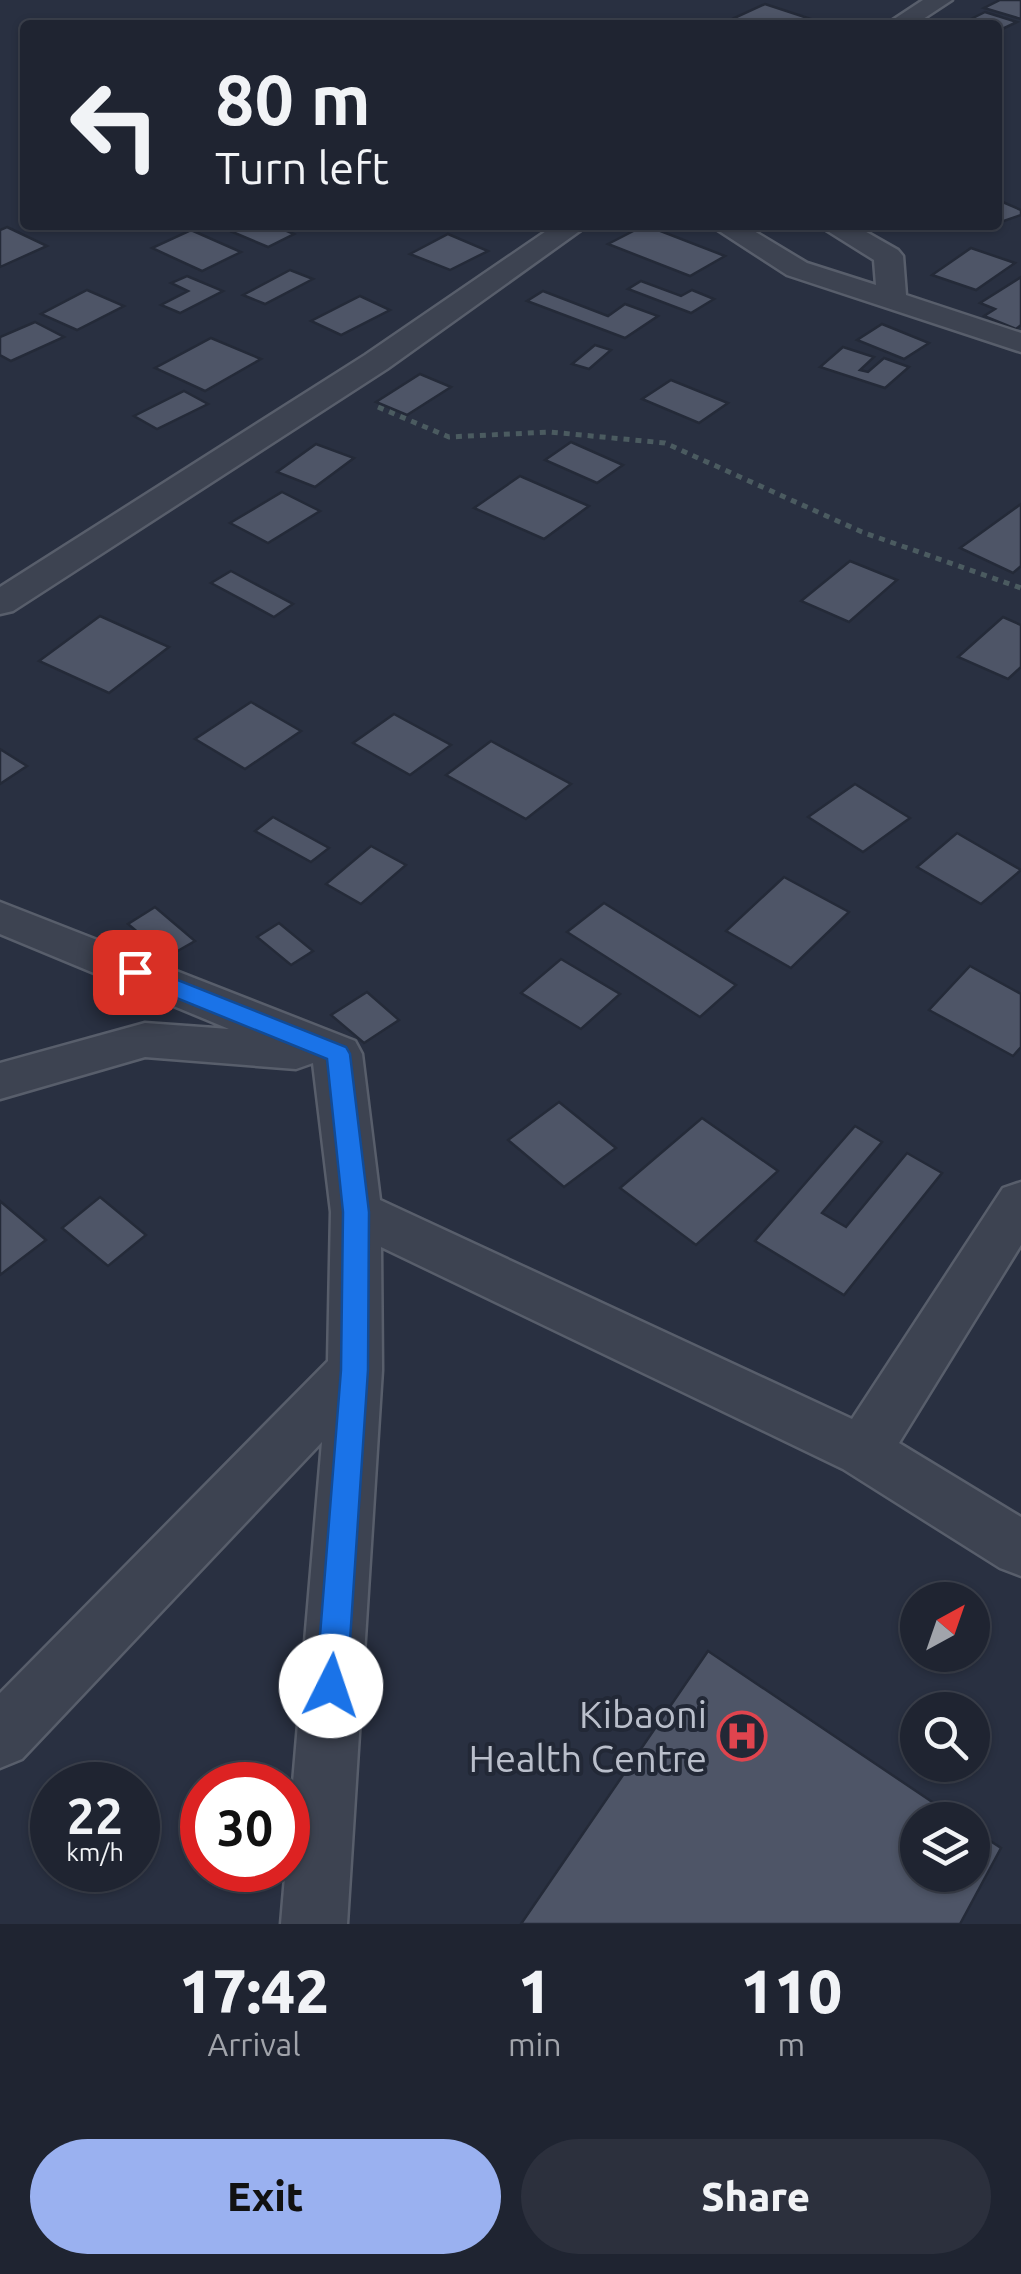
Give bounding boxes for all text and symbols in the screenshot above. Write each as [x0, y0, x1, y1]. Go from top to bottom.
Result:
icon: left [50, 60, 180, 190]
text: 80 m [215, 60, 371, 138]
text: Turn left [215, 142, 389, 193]
pin [93, 930, 178, 1015]
icon: arrive [108, 945, 163, 1000]
north arrow [900, 1582, 990, 1672]
map controls [900, 1582, 990, 1892]
position arrow [279, 1634, 383, 1738]
button: search [900, 1692, 990, 1782]
place label: Kibaoni Health Centre [469, 1693, 707, 1779]
hospital icon: Kibaoni Health Centre [716, 1710, 768, 1762]
speed limit sign: 30 [180, 1762, 310, 1892]
text: 22 [67, 1787, 123, 1843]
button: layers [900, 1802, 990, 1892]
text: km/h [66, 1838, 124, 1866]
text: 17:42 [179, 1957, 329, 2024]
text: 1 [518, 1957, 552, 2024]
text: 110 [741, 1957, 842, 2024]
text: Arrival [207, 2026, 301, 2062]
text: min [508, 2026, 562, 2062]
text: m [777, 2026, 805, 2062]
button: Exit [30, 2139, 501, 2254]
button: Share [521, 2139, 991, 2254]

